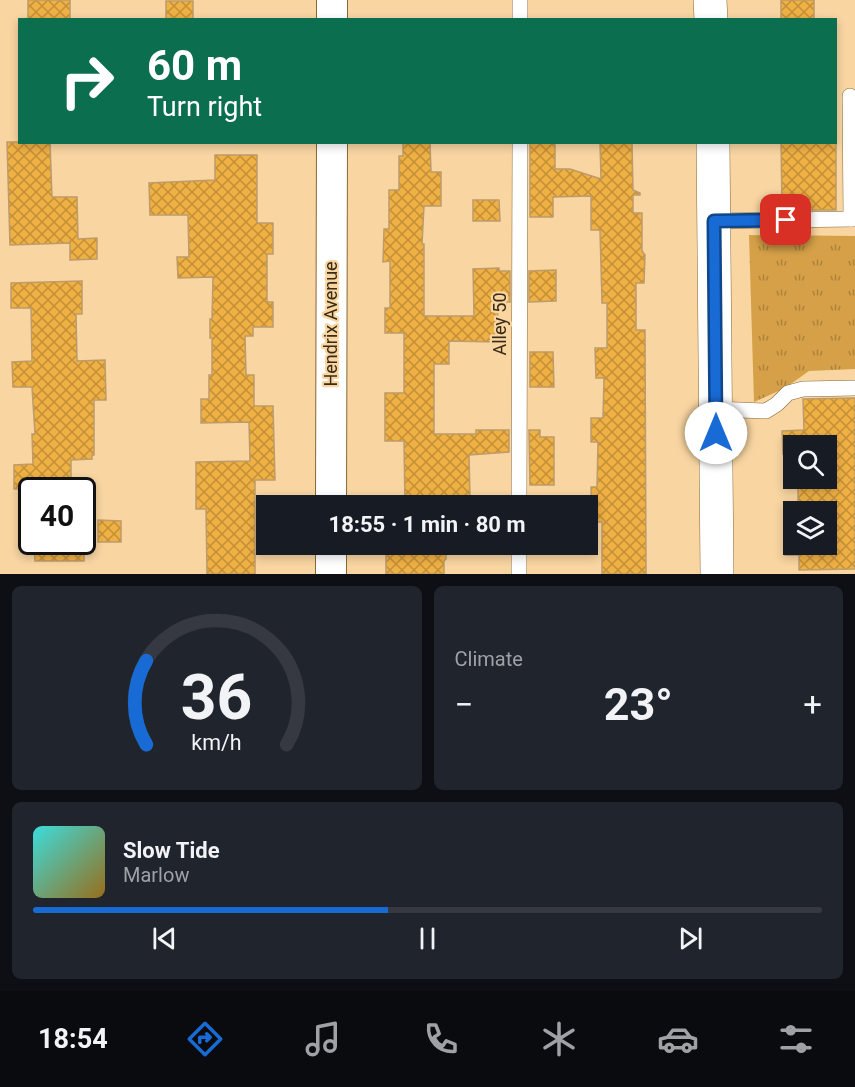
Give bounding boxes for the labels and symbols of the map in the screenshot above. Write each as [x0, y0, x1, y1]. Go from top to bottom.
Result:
pin [760, 194, 811, 245]
street label: Hendrix Avenue [320, 261, 341, 387]
street label: Alley 50 [489, 292, 510, 356]
position arrow [684, 401, 748, 465]
speed limit sign: 40 [18, 477, 96, 555]

